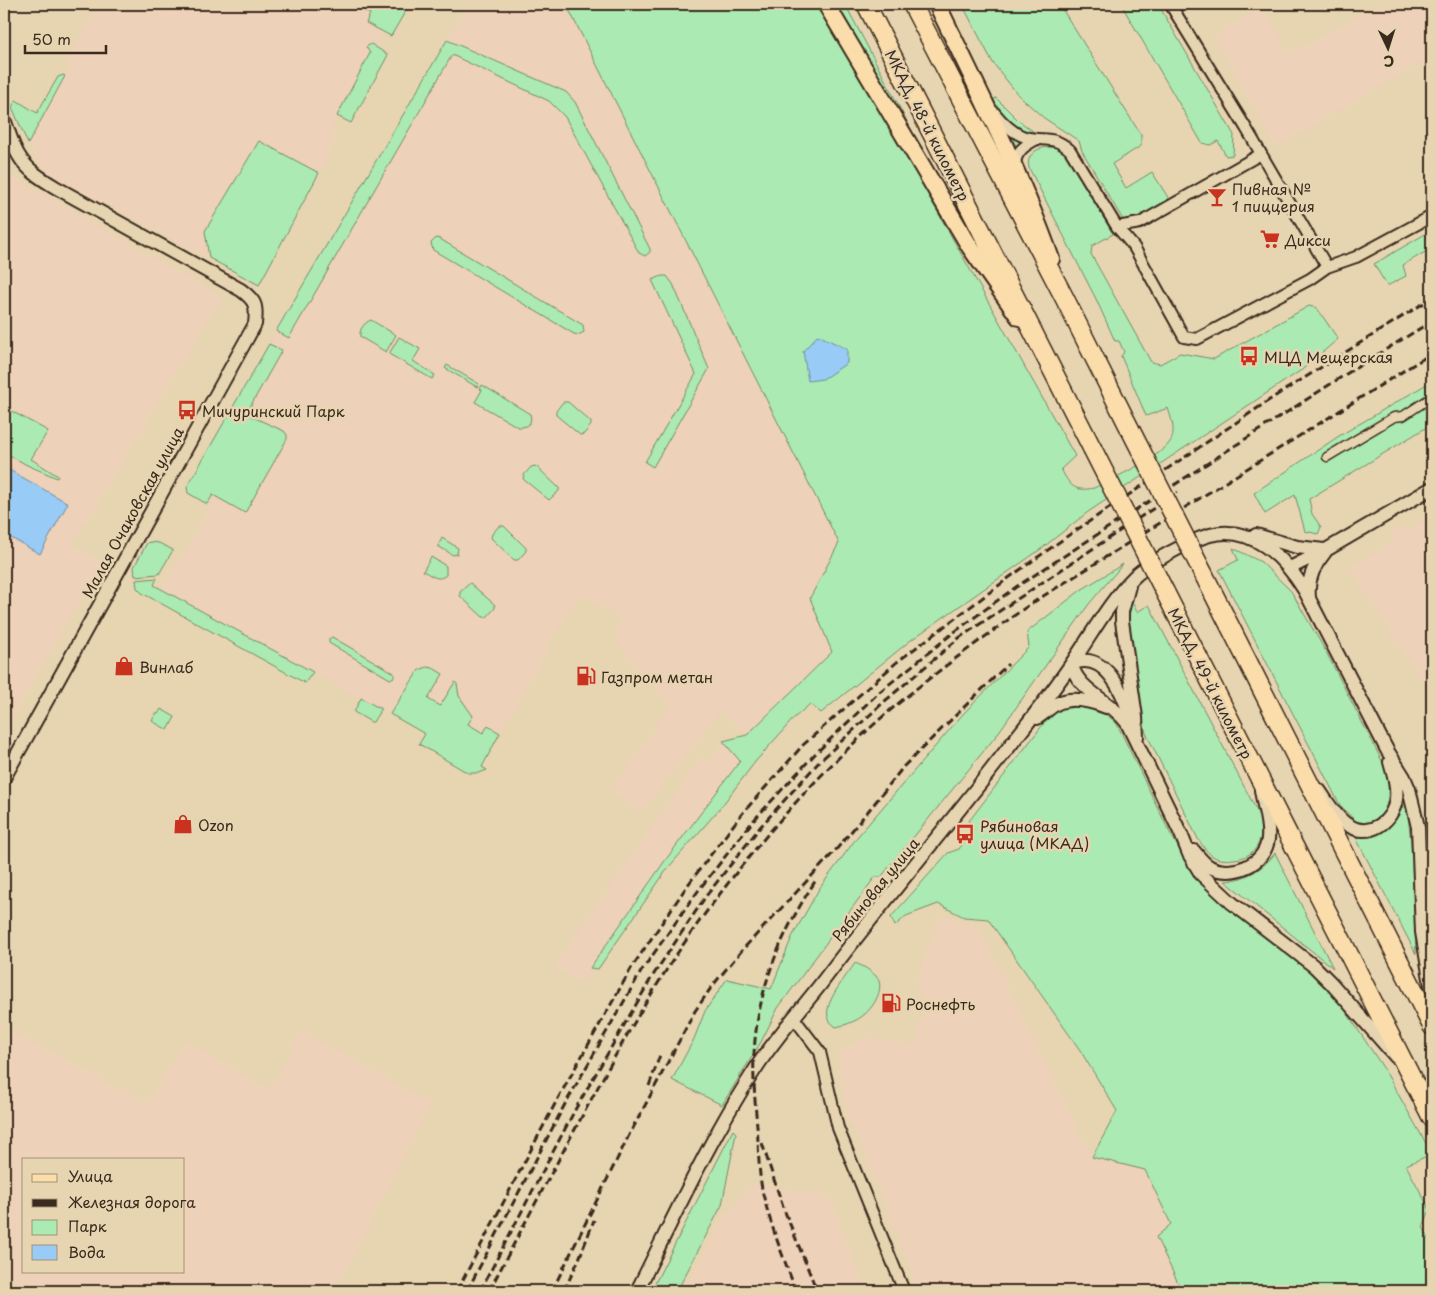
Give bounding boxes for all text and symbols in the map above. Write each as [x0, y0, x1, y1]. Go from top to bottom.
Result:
scale bar [25, 22, 106, 54]
north arrow [1364, 22, 1414, 72]
text: 50 m [32, 27, 71, 50]
street label: МКАД, 48-й километр [880, 45, 976, 205]
text: С [1383, 51, 1395, 72]
place label: Пивная № 1 пиццерия [1232, 177, 1315, 217]
bar icon: Пивная № 1 пиццерия [1206, 186, 1228, 208]
supermarket icon: Дикси [1259, 228, 1281, 250]
place label: Дикси [1284, 228, 1331, 251]
bus stop icon: МЦД Мещерская [1238, 345, 1260, 367]
place label: МЦД Мещерская [1264, 345, 1393, 368]
bus stop icon: Мичуринский Парк [176, 399, 198, 421]
place label: Мичуринский Парк [202, 399, 345, 422]
street label: Малая Очаковская улица [75, 422, 189, 602]
street label: МКАД, 49-й километр [1163, 603, 1259, 763]
shop icon: Винлаб [113, 655, 135, 677]
place label: Винлаб [139, 655, 193, 678]
fuel station icon: Газпром метан [575, 665, 597, 687]
place label: Газпром метан [601, 665, 713, 688]
shop icon: Ozon [172, 813, 194, 835]
place label: Ozon [198, 813, 234, 836]
place label: Рябиновая улица (МКАД) [980, 814, 1089, 854]
bus stop icon: Рябиновая улица (МКАД) [954, 823, 976, 845]
street label: Рябиновая улица [826, 832, 925, 946]
fuel station icon: Роснефть [880, 992, 902, 1014]
place label: Роснефть [906, 992, 975, 1015]
legend [22, 1158, 185, 1272]
text: Улица [68, 1164, 113, 1187]
text: Железная дорога [68, 1190, 196, 1213]
text: Парк [68, 1214, 107, 1237]
text: Вода [68, 1240, 106, 1263]

